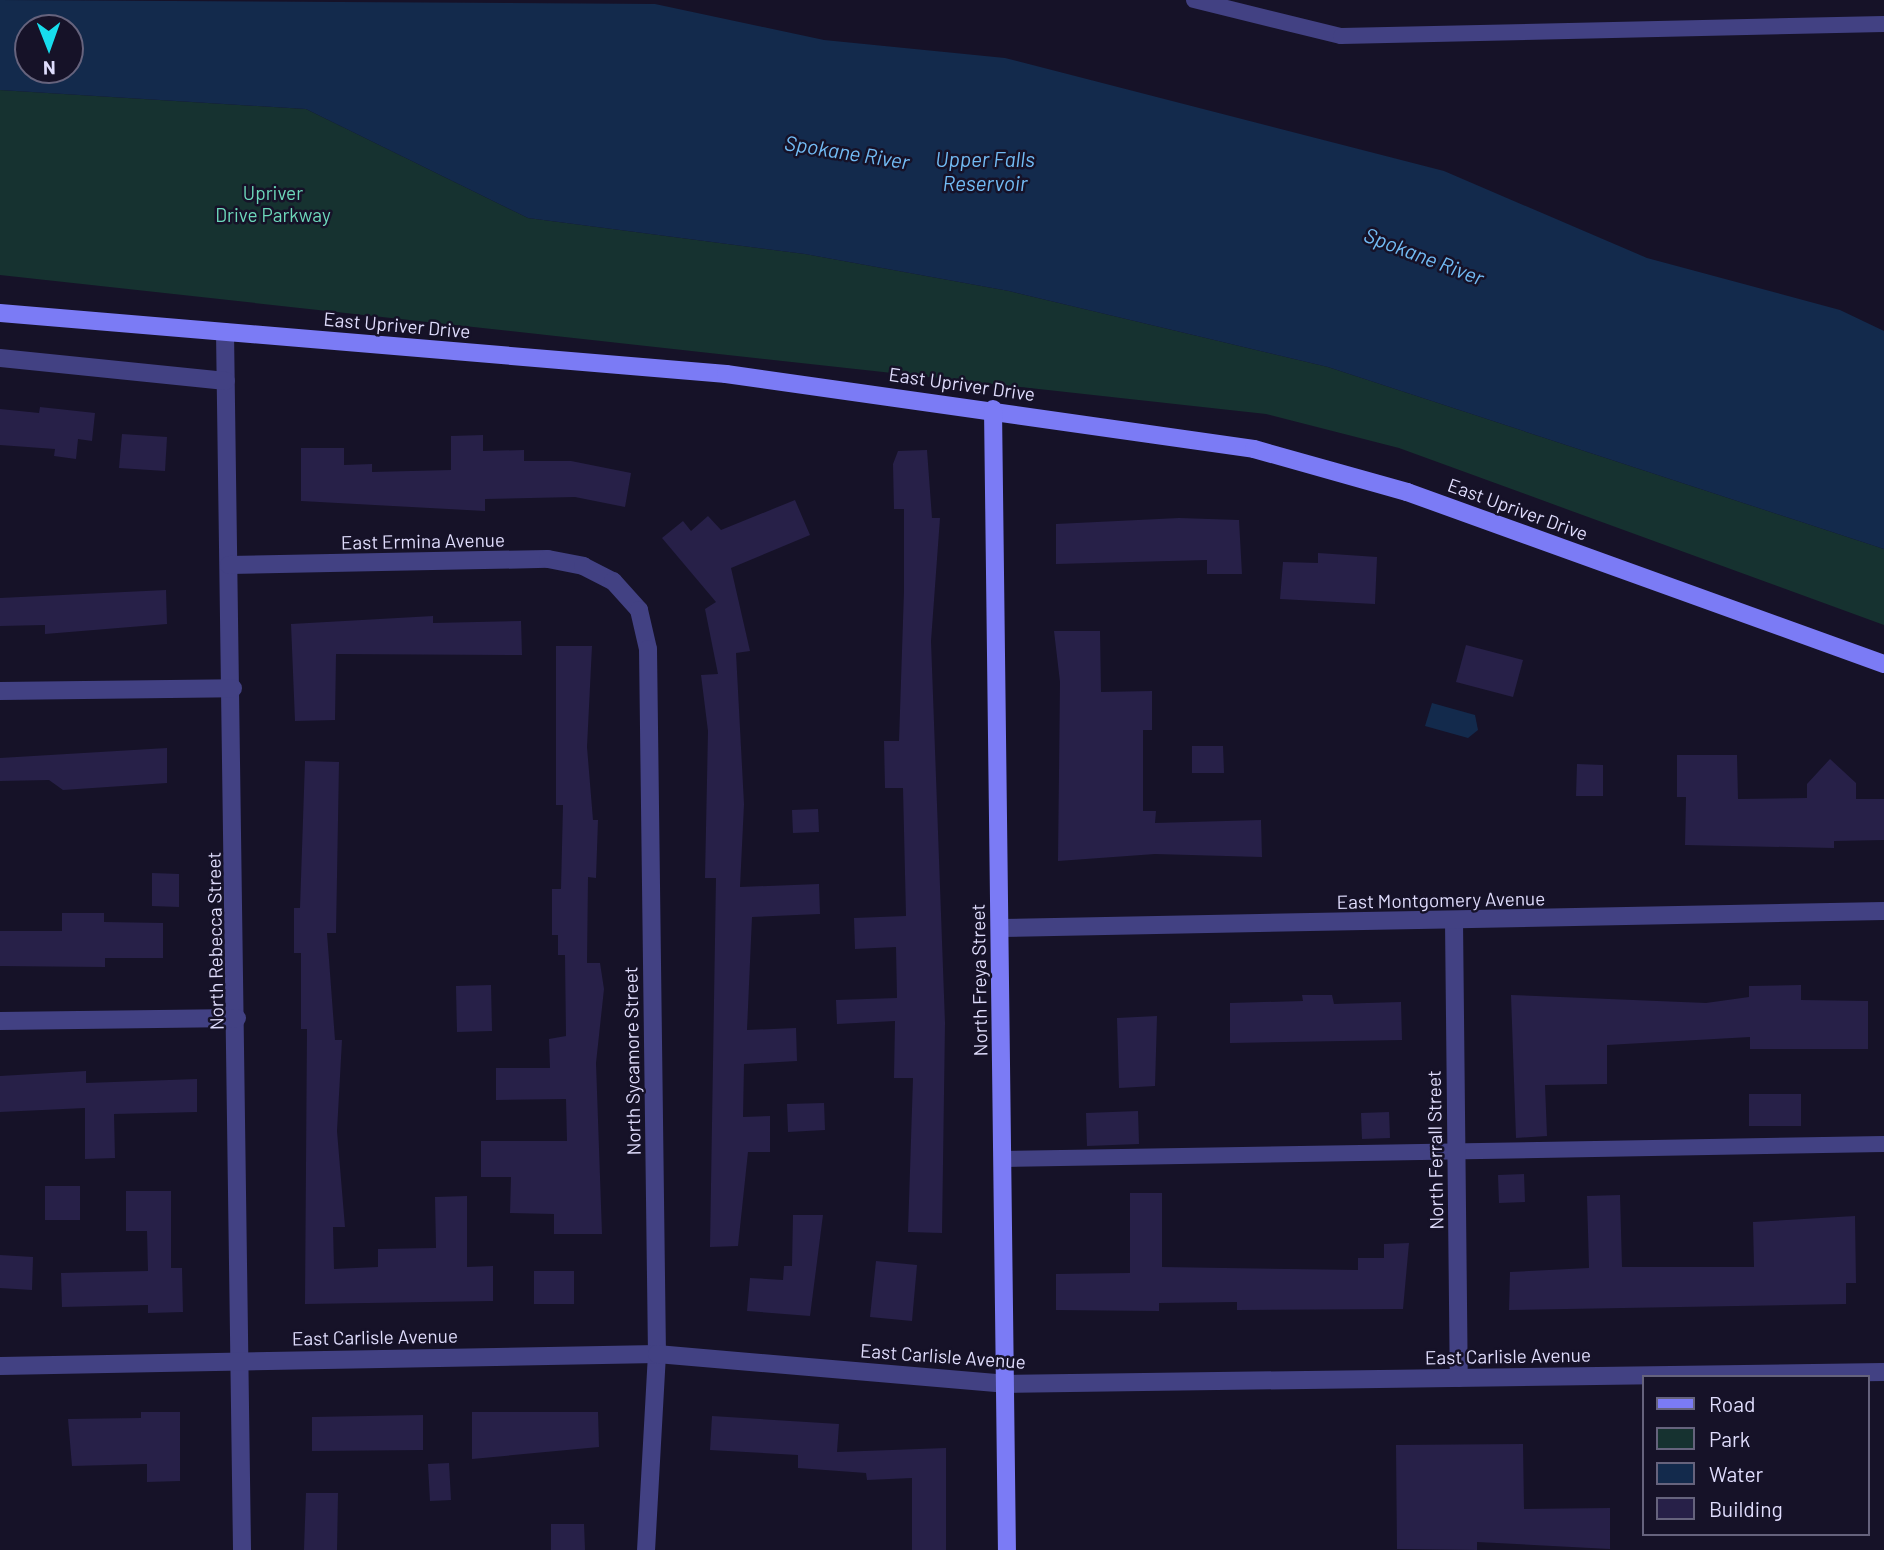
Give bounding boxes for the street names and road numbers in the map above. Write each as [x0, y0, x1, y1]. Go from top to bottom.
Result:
street label: East Upriver Drive [323, 307, 471, 343]
street label: East Upriver Drive [887, 362, 1037, 406]
street label: East Upriver Drive [1445, 473, 1591, 545]
street label: East Ermina Avenue [341, 528, 505, 554]
street label: North Rebecca Street [202, 852, 228, 1030]
street label: East Montgomery Avenue [1336, 887, 1546, 913]
street label: North Freya Street [966, 904, 992, 1056]
street label: North Sycamore Street [619, 966, 645, 1156]
street label: North Ferrall Street [1422, 1070, 1448, 1230]
street label: East Carlisle Avenue [292, 1324, 458, 1350]
street label: East Carlisle Avenue [859, 1339, 1027, 1373]
street label: East Carlisle Avenue [1425, 1343, 1591, 1369]

